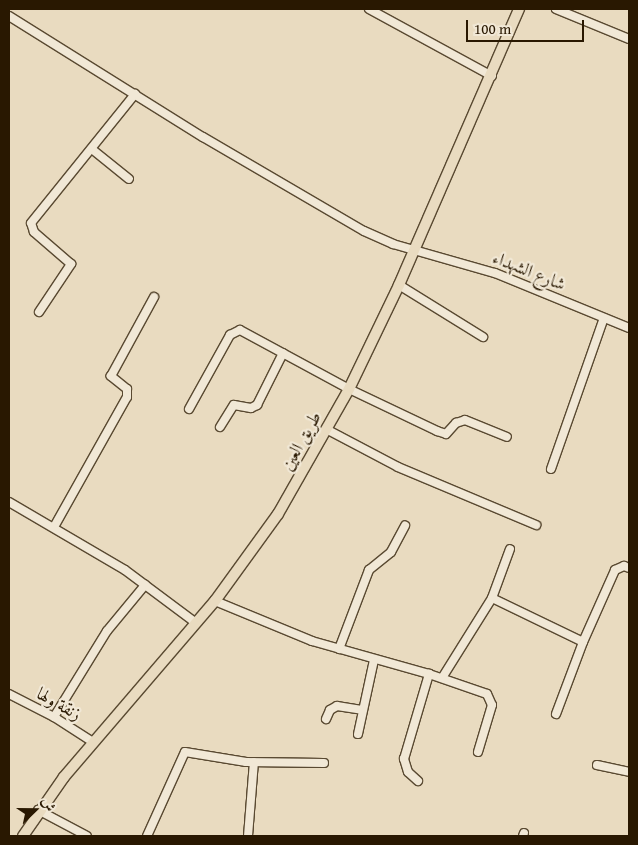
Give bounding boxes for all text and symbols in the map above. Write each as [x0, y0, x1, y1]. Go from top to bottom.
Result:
scale bar [468, 10, 586, 42]
text: 100 m [474, 18, 511, 39]
street label: شارع الشهداء [489, 247, 569, 295]
street label: طريق العين [276, 408, 326, 474]
street label: زنقة ولها [33, 683, 85, 725]
north arrow [10, 785, 60, 835]
text: ش [37, 794, 61, 815]

